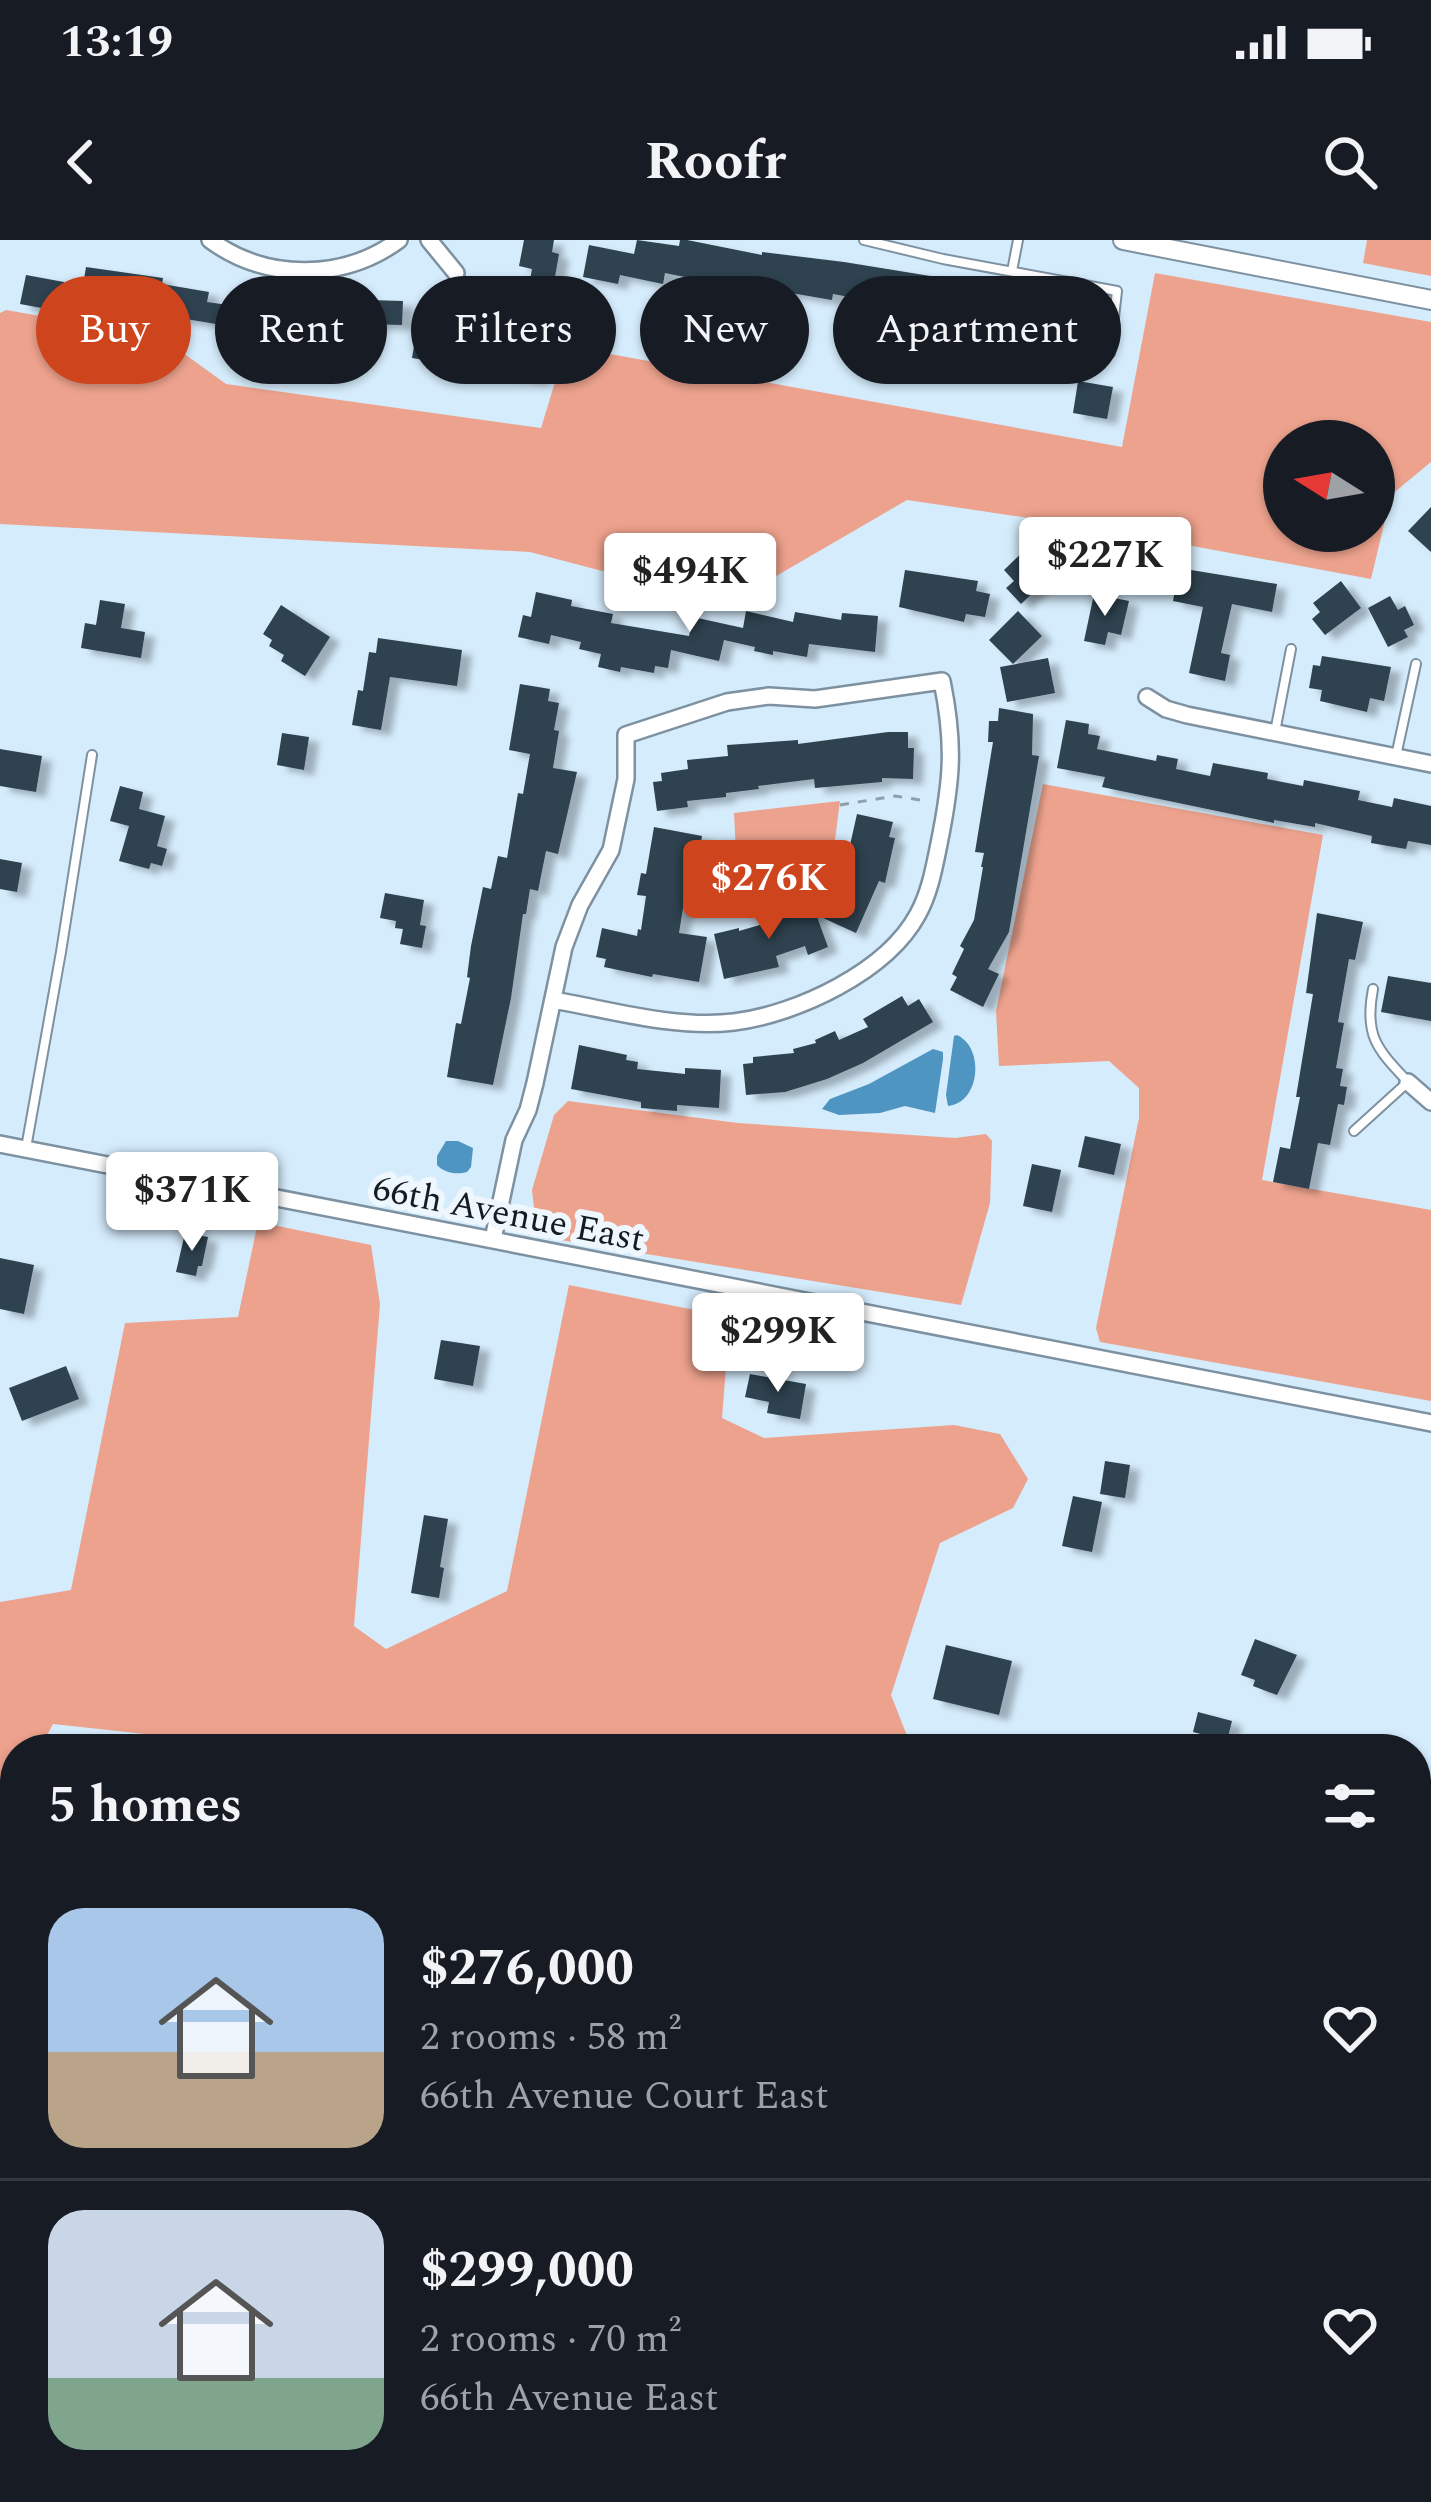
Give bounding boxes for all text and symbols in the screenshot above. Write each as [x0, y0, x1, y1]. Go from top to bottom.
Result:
text: 13:19 [60, 8, 173, 77]
text: Roofr [645, 121, 786, 203]
icon: back [48, 129, 114, 195]
icon: search [1317, 129, 1383, 195]
chip: Buy [36, 276, 191, 384]
chip: Rent [215, 276, 387, 384]
chip: Filters [411, 276, 616, 384]
chip: New [640, 276, 809, 384]
chip: Apartment [833, 276, 1121, 384]
north arrow [1263, 420, 1395, 552]
map controls [1263, 420, 1395, 552]
pin: $227K [1021, 517, 1189, 619]
text: $227K [1046, 526, 1164, 585]
pin: $494K [606, 533, 774, 635]
text: $494K [631, 542, 749, 601]
pin: $276K [685, 840, 853, 942]
text: $276K [710, 849, 828, 908]
pin: $371K [108, 1152, 276, 1254]
text: $371K [133, 1161, 251, 1220]
street label: 66th Avenue East [368, 1161, 649, 1268]
pin: $299K [694, 1293, 862, 1395]
text: $299K [719, 1302, 837, 1361]
text: 5 homes [48, 1767, 242, 1845]
icon: filters [1317, 1773, 1383, 1839]
text: $276,000 [420, 1930, 634, 2008]
icon: home [144, 1956, 288, 2100]
icon: heart [1317, 1995, 1383, 2061]
text: 2 rooms · 58 m² [420, 2008, 681, 2067]
text: 66th Avenue Court East [420, 2067, 829, 2126]
text: $299,000 [420, 2232, 634, 2310]
icon: home [144, 2258, 288, 2402]
icon: heart [1317, 2297, 1383, 2363]
text: 2 rooms · 70 m² [420, 2310, 681, 2369]
text: 66th Avenue East [420, 2369, 719, 2428]

